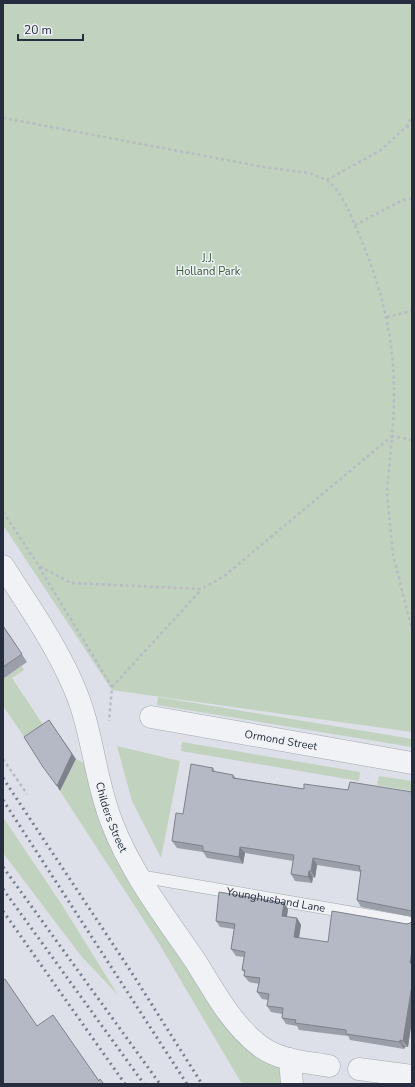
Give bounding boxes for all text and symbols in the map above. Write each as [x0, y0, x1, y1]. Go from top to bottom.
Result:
scale bar [18, 16, 83, 42]
text: 20 m [24, 22, 52, 38]
park label: J.J. Holland Park [176, 251, 241, 279]
street label: Ormond Street [244, 726, 319, 754]
street label: Childers Street [92, 780, 131, 855]
street label: Younghusband Lane [224, 884, 327, 915]

